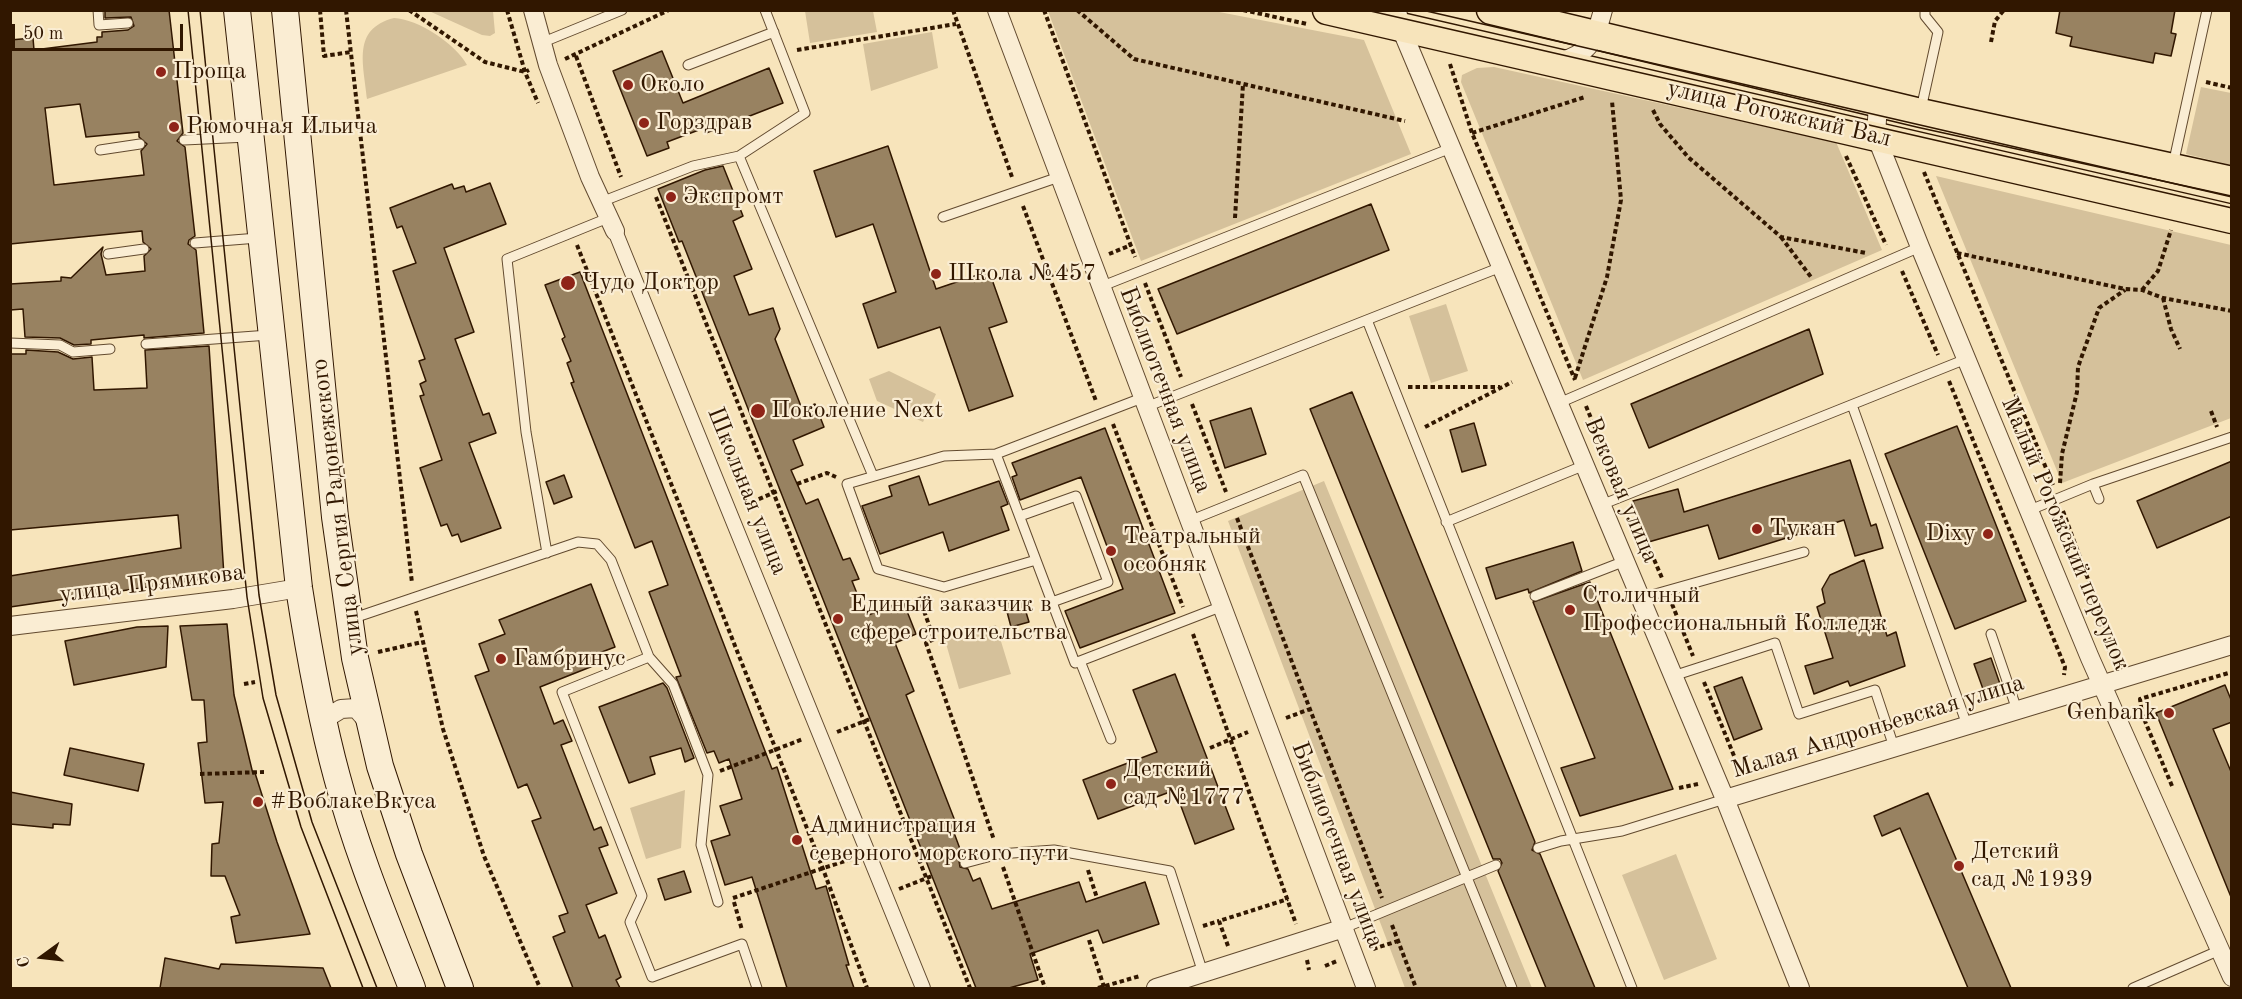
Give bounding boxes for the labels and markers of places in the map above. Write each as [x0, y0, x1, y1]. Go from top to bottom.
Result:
place label: Проща [173, 58, 246, 86]
marker: Проща [154, 65, 168, 79]
place label: Около [640, 71, 705, 99]
marker: Около [621, 78, 635, 92]
place label: Горздрав [656, 109, 752, 137]
place label: Рюмочная Ильича [186, 113, 377, 141]
marker: Горздрав [637, 116, 651, 130]
marker: Рюмочная Ильича [167, 120, 181, 134]
place label: Экспромт [683, 183, 784, 211]
marker: Экспромт [664, 190, 678, 204]
place label: Школа №457 [948, 260, 1096, 288]
marker: Школа №457 [929, 267, 943, 281]
place label: Чудо Доктор [582, 269, 719, 297]
marker: Чудо Доктор [559, 274, 577, 292]
place label: Поколение Next [771, 397, 943, 425]
marker: Поколение Next [749, 402, 767, 420]
place label: Тукан [1769, 515, 1836, 543]
place label: Dixy [1926, 520, 1976, 548]
marker: Тукан [1750, 522, 1764, 536]
place label: Театральный особняк [1123, 523, 1261, 579]
marker: Dixy [1981, 527, 1995, 541]
marker: Театральный особняк [1104, 544, 1118, 558]
place label: Столичный Профессиональный Колледж [1582, 582, 1887, 638]
place label: Единый заказчик в сфере строительства [850, 591, 1067, 647]
marker: Столичный Профессиональный Колледж [1563, 603, 1577, 617]
marker: Единый заказчик в сфере строительства [831, 612, 845, 626]
place label: Гамбринус [513, 645, 625, 673]
marker: Гамбринус [494, 652, 508, 666]
place label: Genbank [2066, 699, 2157, 727]
marker: Genbank [2162, 706, 2176, 720]
place label: Детский сад №1777 [1123, 756, 1245, 812]
marker: Детский сад №1777 [1104, 777, 1118, 791]
place label: #ВоблакеВкуса [270, 788, 436, 816]
marker: #ВоблакеВкуса [251, 795, 265, 809]
place label: Администрация северного морского пути [809, 812, 1069, 868]
marker: Администрация северного морского пути [790, 833, 804, 847]
place label: Детский сад №1939 [1971, 838, 2093, 894]
marker: Детский сад №1939 [1952, 859, 1966, 873]

